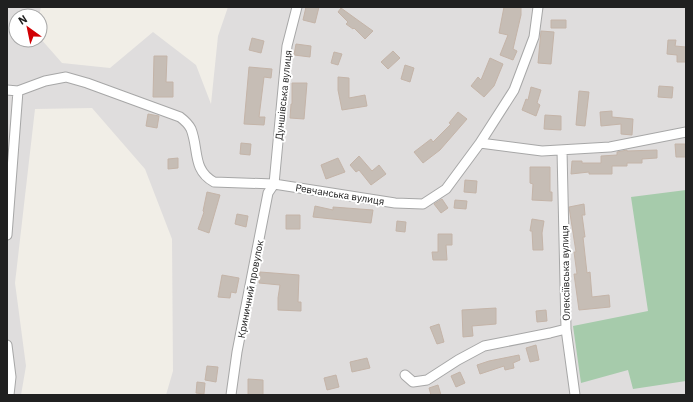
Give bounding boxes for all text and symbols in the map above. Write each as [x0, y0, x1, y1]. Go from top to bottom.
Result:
north arrow [8, 8, 48, 48]
text: N [15, 12, 30, 28]
street label: Дуншівська вулиця [272, 49, 295, 141]
street label: Ревчанська вулиця [294, 181, 385, 208]
street label: Олексіївська вулиця [558, 225, 573, 321]
street label: Криничний провулок [235, 238, 266, 339]

